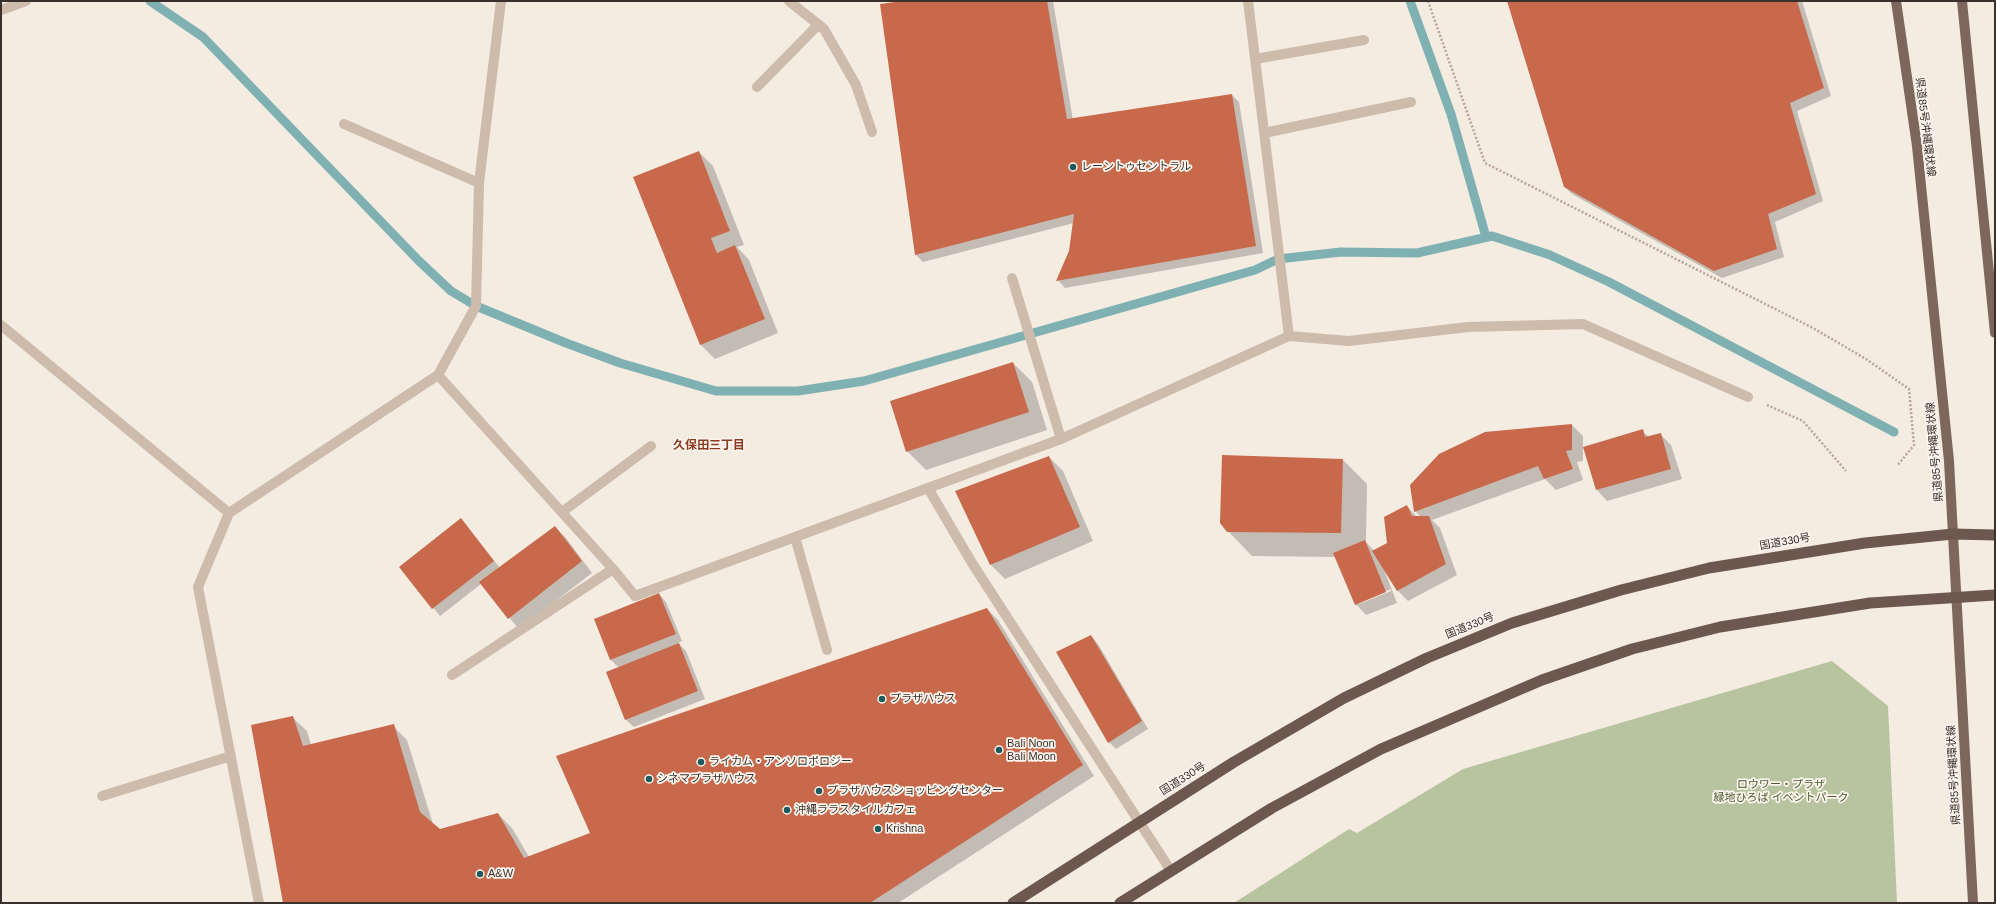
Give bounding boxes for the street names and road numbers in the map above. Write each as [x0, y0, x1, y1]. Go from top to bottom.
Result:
street label: 県道85号沖縄環状線 [1912, 76, 1938, 178]
street label: 県道85号沖縄環状線 [1924, 401, 1946, 503]
street label: 国道330号 [1759, 531, 1811, 553]
street label: 国道330号 [1444, 610, 1496, 642]
street label: 県道85号沖縄環状線 [1945, 725, 1963, 825]
street label: 国道330号 [1158, 760, 1208, 798]

